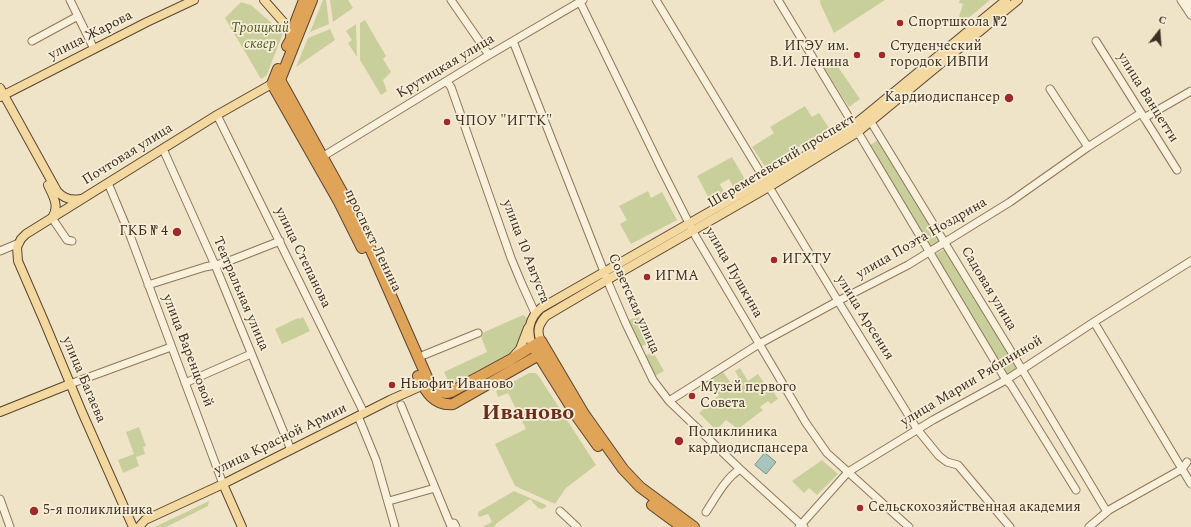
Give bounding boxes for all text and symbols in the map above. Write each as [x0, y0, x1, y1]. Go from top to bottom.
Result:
street label: улица Жарова [46, 8, 136, 64]
text: С [1156, 11, 1169, 29]
north arrow [1139, 12, 1179, 52]
place label: Спортшкола №2 [908, 15, 1007, 31]
marker: Спортшкола №2 [895, 18, 905, 28]
park label: Троицкий сквер [231, 21, 289, 54]
street label: Крутицкая улица [394, 31, 498, 103]
place label: ИГЭУ им. В.И. Ленина [769, 39, 849, 72]
place label: Студенческий городок ИВПИ [890, 39, 989, 72]
marker: ИГЭУ им. В.И. Ленина [852, 50, 862, 60]
marker: Студенческий городок ИВПИ [877, 50, 887, 60]
street label: улица Ванцетти [1113, 50, 1181, 146]
place label: Кардиодиспансер [885, 90, 1000, 106]
marker: Кардиодиспансер [1003, 92, 1015, 104]
street label: Шереметевский проспект [705, 111, 859, 213]
place label: ЧПОУ "ИГТК" [455, 114, 552, 130]
marker: ЧПОУ "ИГТК" [442, 117, 452, 127]
street label: Почтовая улица [80, 120, 176, 190]
street label: проспект Ленина [340, 187, 404, 295]
street label: улица Поэта Ноздрина [854, 195, 990, 283]
street label: улица 10 Августа [497, 198, 553, 306]
street label: улица Степанова [270, 205, 334, 311]
place label: ГКБ № 4 [119, 224, 168, 240]
street label: улица Пушкина [700, 225, 766, 321]
marker: ГКБ № 4 [171, 226, 183, 238]
street label: Театральная улица [208, 234, 272, 354]
street label: Садовая улица [956, 244, 1020, 334]
street label: Советская улица [603, 251, 663, 357]
place label: ИГХТУ [782, 252, 831, 268]
marker: ИГХТУ [769, 255, 779, 265]
place label: ИГМА [655, 269, 699, 285]
marker: ИГМА [642, 272, 652, 282]
street label: улица Арсения [831, 272, 897, 364]
street label: улица Варенцовой [158, 292, 216, 410]
street label: улица Марии Рябининой [898, 333, 1046, 431]
street label: улица Багаева [57, 334, 109, 426]
place label: Ньюфит Иваново [400, 377, 513, 393]
marker: Ньюфит Иваново [387, 380, 397, 390]
place label: Музей первого Совета [700, 380, 796, 412]
marker: Музей первого Совета [687, 391, 697, 401]
street label: улица Красной Армии [212, 401, 350, 479]
district label: Иваново [482, 402, 574, 428]
place label: Поликлиника кардиодиспансера [688, 425, 808, 458]
marker: Поликлиника кардиодиспансера [673, 435, 685, 447]
place label: Сельскохозяйственная академия [868, 500, 1081, 516]
place label: 5-я поликлиника [43, 503, 153, 519]
marker: Сельскохозяйственная академия [855, 503, 865, 513]
marker: 5-я поликлиника [28, 505, 40, 517]

